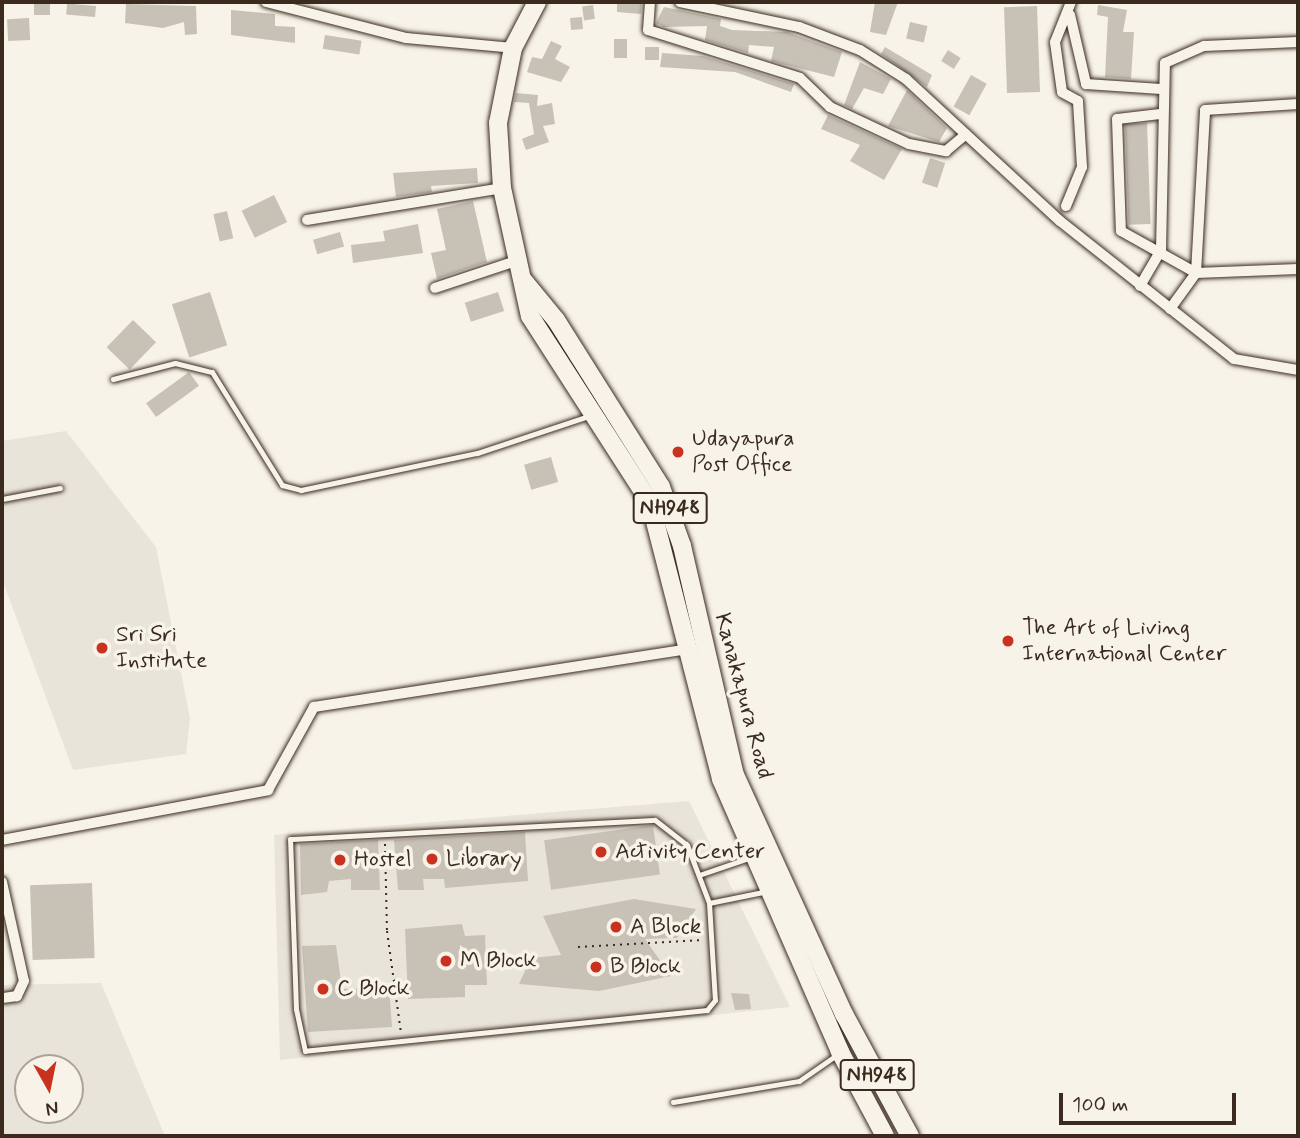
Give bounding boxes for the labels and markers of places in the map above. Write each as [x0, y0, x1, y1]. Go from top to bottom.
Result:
place label: Udayapura Post Office [692, 425, 794, 479]
marker: Udayapura Post Office [670, 444, 686, 460]
place label: The Art of Living International Center [1022, 614, 1230, 668]
place label: Sri Sri Institute [116, 621, 207, 675]
marker: The Art of Living International Center [1000, 633, 1016, 649]
marker: Sri Sri Institute [94, 640, 110, 656]
place label: Activity Center [615, 838, 765, 866]
marker: Activity Center [593, 844, 609, 860]
place label: Library [446, 845, 522, 873]
place label: Hostel [354, 846, 412, 874]
marker: Library [424, 851, 440, 867]
marker: Hostel [332, 852, 348, 868]
place label: A Block [630, 913, 702, 941]
marker: A Block [608, 919, 624, 935]
place label: M Block [460, 947, 537, 975]
marker: M Block [438, 953, 454, 969]
place label: B Block [610, 953, 681, 981]
marker: B Block [588, 959, 604, 975]
place label: C Block [337, 975, 410, 1003]
marker: C Block [315, 981, 331, 997]

